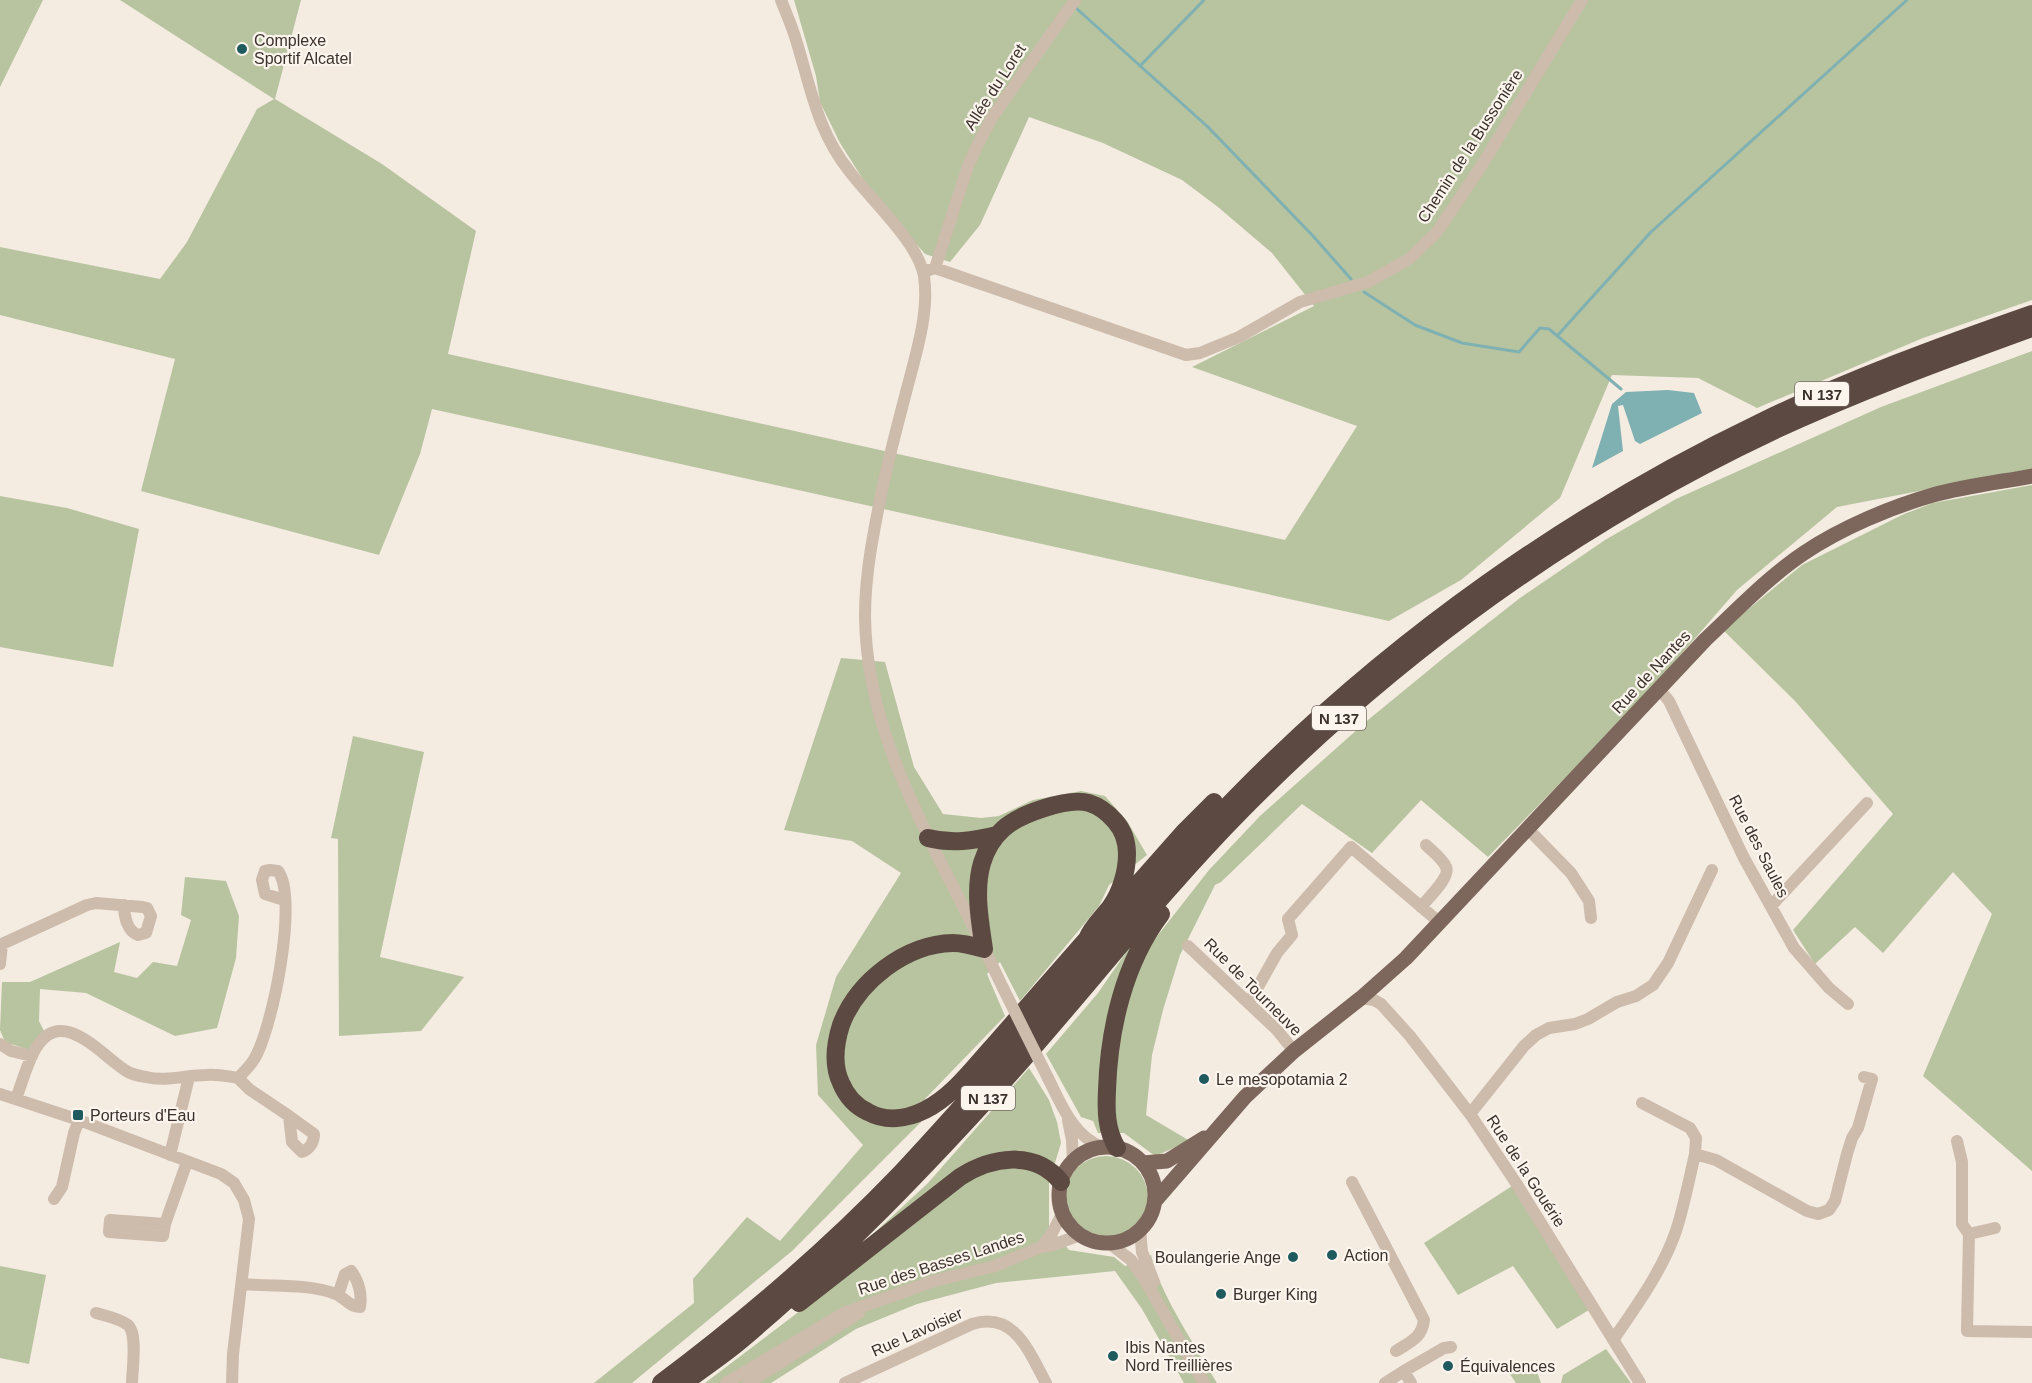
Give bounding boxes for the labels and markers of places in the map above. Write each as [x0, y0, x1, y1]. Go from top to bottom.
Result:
place label: Complexe Sportif Alcatel [254, 32, 352, 67]
marker: Complexe Sportif Alcatel [235, 42, 249, 56]
place label: Le mesopotamia 2 [1216, 1071, 1348, 1088]
marker: Le mesopotamia 2 [1197, 1072, 1211, 1086]
place label: Porteurs d'Eau [90, 1107, 195, 1124]
marker: Porteurs d'Eau [71, 1108, 85, 1122]
place label: Action [1344, 1247, 1388, 1264]
marker: Action [1325, 1248, 1339, 1262]
place label: Boulangerie Ange [1155, 1249, 1281, 1266]
marker: Boulangerie Ange [1286, 1250, 1300, 1264]
place label: Burger King [1233, 1286, 1318, 1303]
marker: Burger King [1214, 1287, 1228, 1301]
place label: Ibis Nantes Nord Treillières [1125, 1339, 1233, 1374]
marker: Ibis Nantes Nord Treillières [1106, 1349, 1120, 1363]
place label: Équivalences [1460, 1357, 1555, 1375]
marker: Équivalences [1441, 1359, 1455, 1373]

